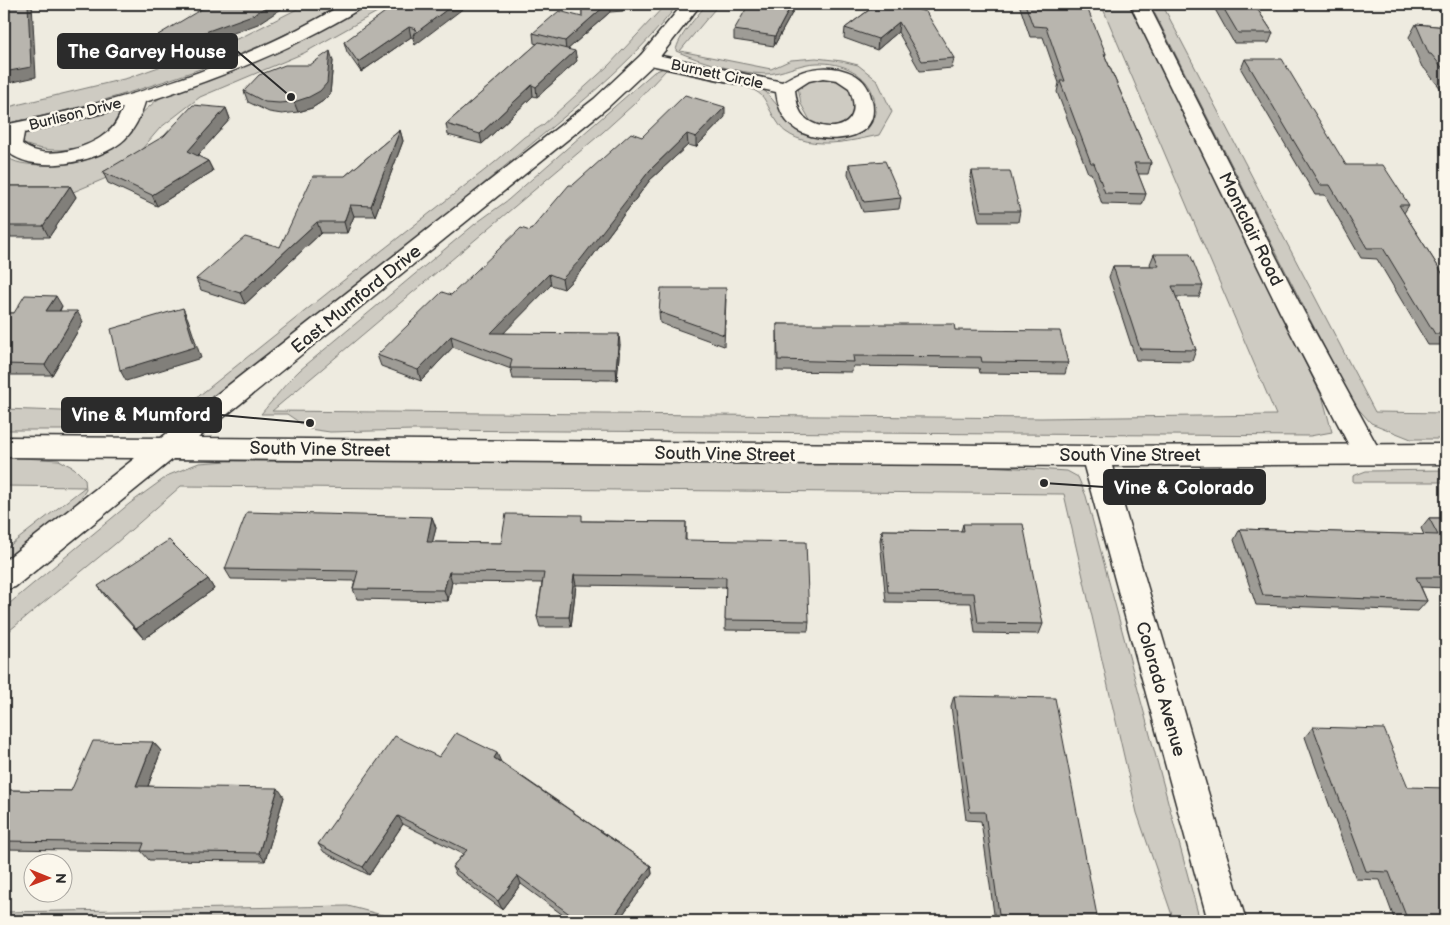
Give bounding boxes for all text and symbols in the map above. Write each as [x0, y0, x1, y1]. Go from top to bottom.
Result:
callout: The Garvey House [58, 34, 237, 68]
text: The Garvey House [68, 41, 226, 64]
street label: Burnett Circle [669, 55, 765, 94]
street label: Burlison Drive [27, 94, 123, 135]
street label: Montclair Road [1214, 169, 1287, 289]
street label: East Mumford Drive [287, 240, 426, 358]
callout: Vine & Mumford [62, 398, 221, 432]
text: Vine & Mumford [71, 404, 211, 427]
street label: South Vine Street [249, 438, 391, 461]
street label: South Vine Street [654, 443, 796, 466]
street label: South Vine Street [1060, 445, 1201, 466]
callout: Vine & Colorado [1104, 470, 1265, 504]
text: Vine & Colorado [1114, 477, 1254, 500]
street label: Colorado Avenue [1131, 619, 1190, 759]
north arrow [22, 852, 72, 902]
text: N [52, 873, 69, 884]

